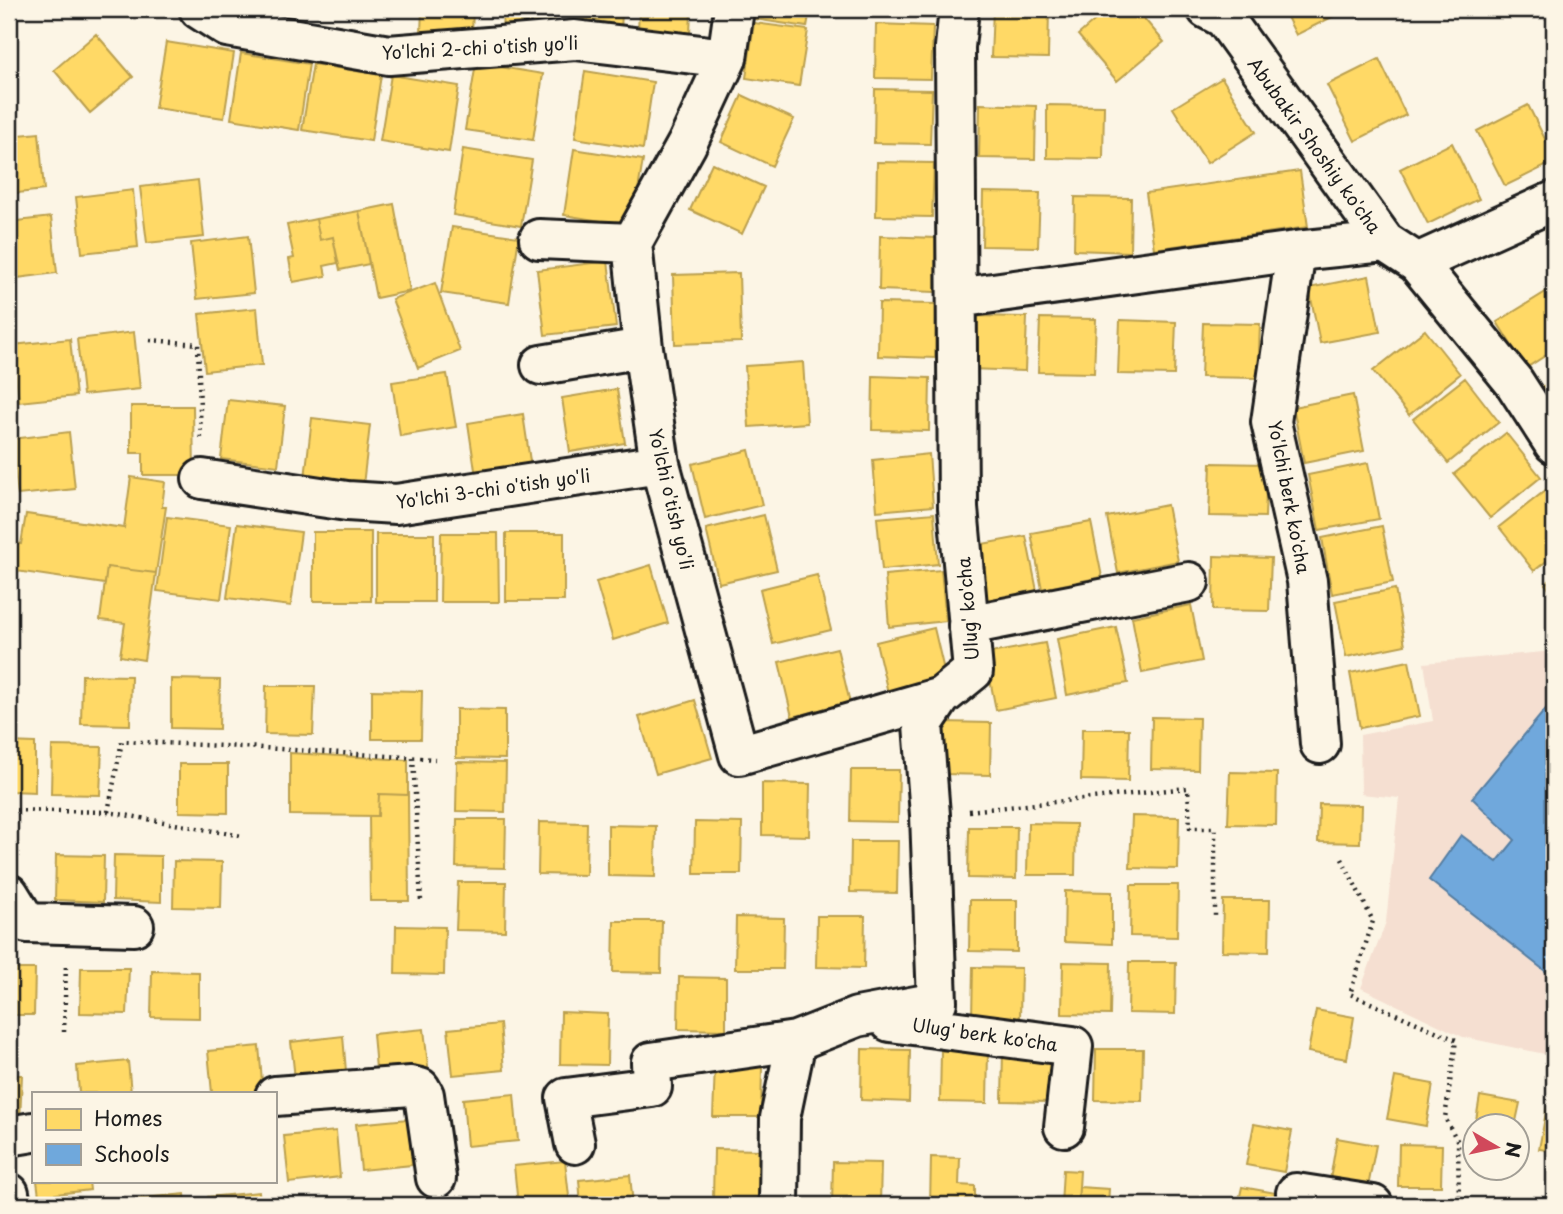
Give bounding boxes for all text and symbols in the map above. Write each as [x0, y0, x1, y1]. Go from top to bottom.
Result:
street label: Yo'lchi 2-chi o'tish yo'li [381, 28, 579, 66]
street label: Abubakir Shoshiy ko'cha [1242, 51, 1389, 239]
street label: Yo'lchi berk ko'cha [1262, 418, 1318, 577]
street label: Yo'lchi o'tish yo'li [643, 426, 701, 572]
street label: Yo'lchi 3-chi o'tish yo'li [394, 461, 592, 515]
street label: Ulug' ko'cha [949, 555, 985, 662]
street label: Ulug' berk ko'cha [910, 1010, 1060, 1058]
legend [32, 1092, 276, 1182]
text: Homes [94, 1101, 162, 1133]
north arrow [1462, 1112, 1532, 1182]
text: Schools [94, 1137, 170, 1169]
text: N [1499, 1140, 1529, 1159]

